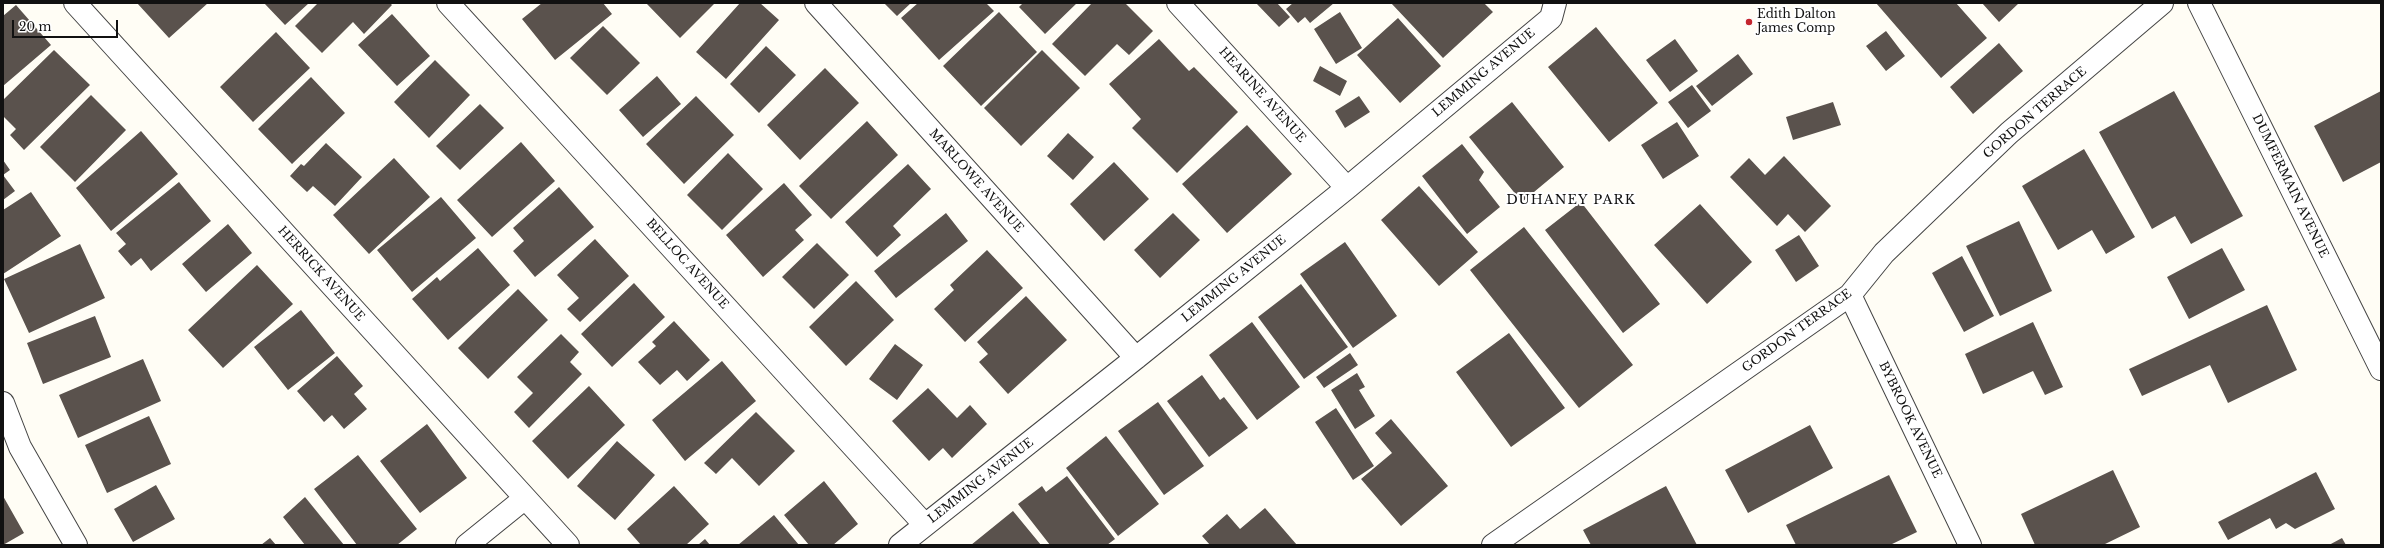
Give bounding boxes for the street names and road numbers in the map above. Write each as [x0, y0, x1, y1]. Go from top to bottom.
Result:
street label: LEMMING AVENUE [1430, 26, 1538, 120]
street label: HEARINE AVENUE [1216, 45, 1308, 145]
street label: GORDON TERRACE [1981, 64, 2089, 162]
street label: DUMFERMAIN AVENUE [2249, 112, 2331, 260]
street label: MARLOWE AVENUE [926, 126, 1026, 236]
street label: BELLOC AVENUE [643, 216, 731, 312]
street label: HERRICK AVENUE [275, 224, 367, 324]
street label: LEMMING AVENUE [1179, 233, 1289, 325]
street label: GORDON TERRACE [1739, 286, 1855, 376]
street label: BYBROOK AVENUE [1876, 359, 1944, 481]
street label: LEMMING AVENUE [926, 435, 1036, 527]

